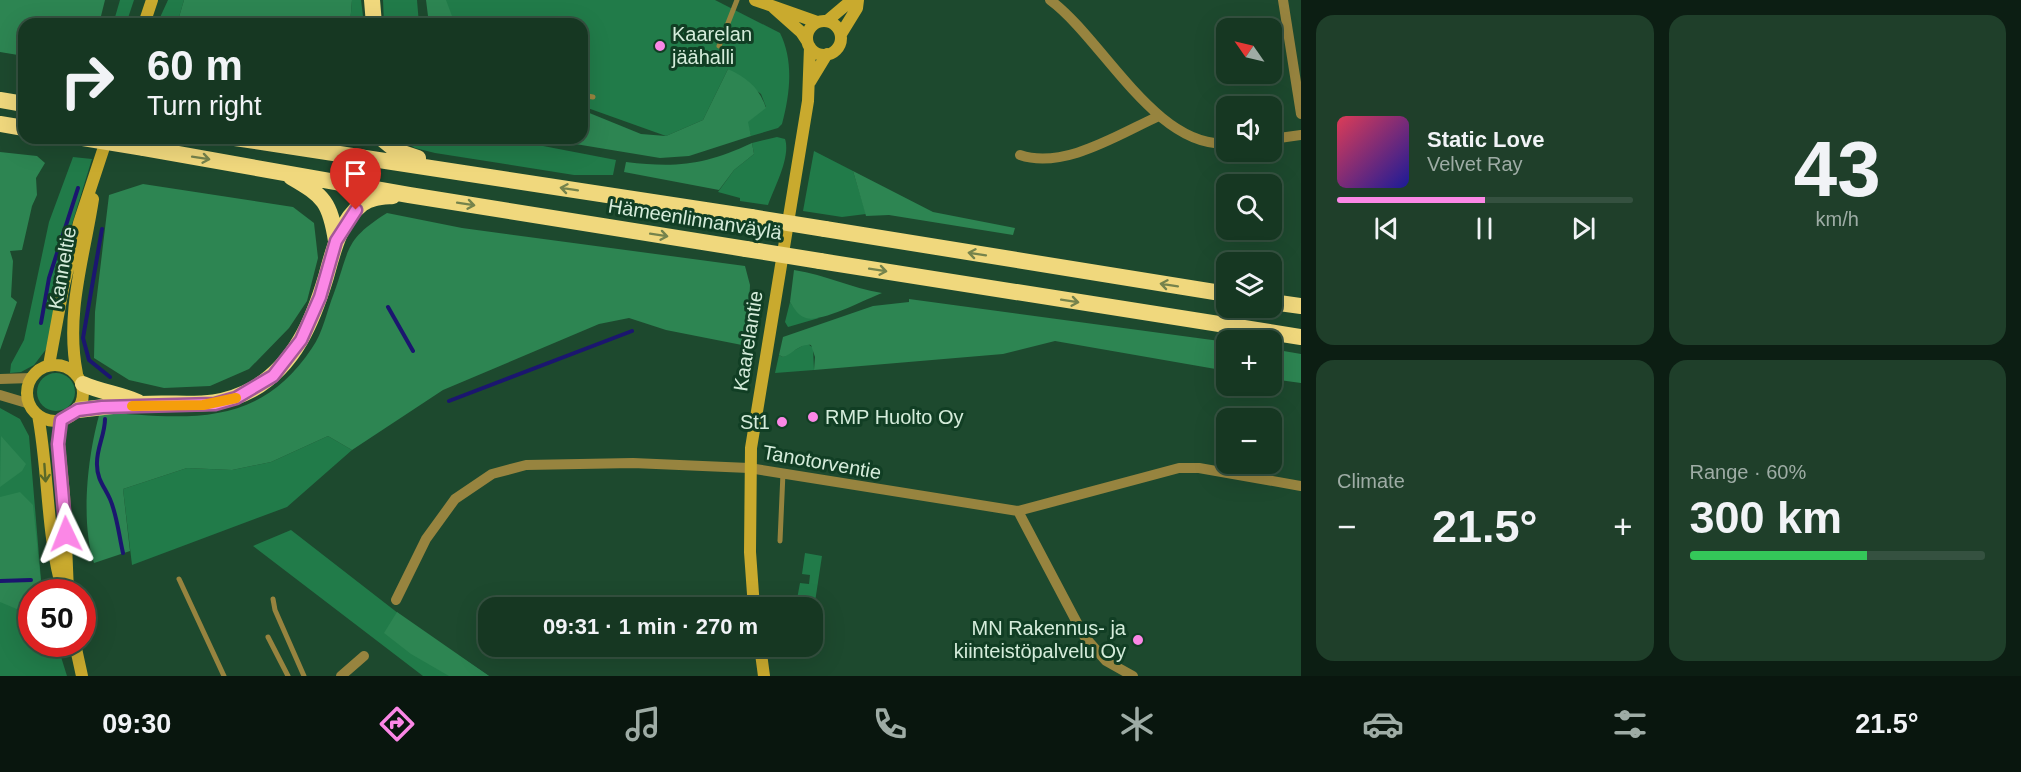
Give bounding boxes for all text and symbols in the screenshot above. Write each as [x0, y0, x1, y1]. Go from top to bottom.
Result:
north arrow [1216, 18, 1282, 84]
map controls [1216, 18, 1282, 474]
place label: Kaarelan jäähalli [671, 23, 752, 68]
marker: Kaarelan jäähalli [653, 39, 667, 53]
icon: right [48, 42, 126, 120]
text: 60 m [147, 42, 243, 89]
text: Turn right [147, 91, 262, 121]
button: sound [1216, 96, 1282, 162]
text: 43 [1794, 125, 1881, 213]
text: Static Love [1427, 127, 1544, 152]
pin [330, 148, 381, 210]
one-way arrow [191, 152, 211, 163]
text: Velvet Ray [1427, 153, 1523, 175]
icon: arrive [339, 157, 372, 190]
button: search [1216, 174, 1282, 240]
one-way arrow [560, 183, 579, 194]
street label: Hämeenlinnanväylä [607, 194, 784, 244]
one-way arrow [456, 199, 476, 210]
text: km/h [1816, 208, 1859, 230]
icon: previous [1370, 212, 1403, 245]
icon: pause [1468, 212, 1501, 245]
icon: next [1567, 212, 1600, 245]
street label: Kanneltie [44, 225, 80, 311]
one-way arrow [648, 229, 668, 240]
one-way arrow [967, 248, 987, 259]
button: layers [1216, 252, 1282, 318]
one-way arrow [867, 264, 887, 275]
one-way arrow [1160, 279, 1180, 290]
street label: Kaarelantie [729, 289, 767, 393]
one-way arrow [1060, 295, 1080, 306]
button: + [1216, 330, 1282, 396]
place label: RMP Huolto Oy [825, 406, 964, 428]
button: − [1216, 408, 1282, 474]
marker: RMP Huolto Oy [806, 410, 820, 424]
place label: St1 [740, 411, 770, 433]
marker: St1 [775, 415, 789, 429]
street label: Tanotorventie [761, 441, 883, 483]
text: Range · 60% [1690, 461, 1806, 483]
one-way arrow [40, 462, 51, 482]
text: Climate [1337, 470, 1405, 492]
text: 300 km [1690, 492, 1842, 543]
text: 21.5° [1432, 501, 1538, 552]
position arrow [34, 502, 98, 566]
text: − [1337, 508, 1356, 545]
text: + [1613, 508, 1633, 545]
speed limit sign: 50 [18, 579, 96, 657]
text: 09:31 · 1 min · 270 m [543, 614, 758, 639]
place label: MN Rakennus- ja kiinteistöpalvelu Oy [954, 617, 1127, 662]
marker: MN Rakennus- ja kiinteistöpalvelu Oy [1131, 633, 1145, 647]
icon: directions [376, 703, 418, 745]
icon: music [622, 703, 664, 745]
icon: phone [869, 703, 911, 745]
icon: climate [1116, 703, 1158, 745]
icon: car [1362, 703, 1404, 745]
icon: filters [1609, 703, 1651, 745]
text: 09:30 [102, 709, 171, 739]
text: 21.5° [1855, 709, 1919, 739]

